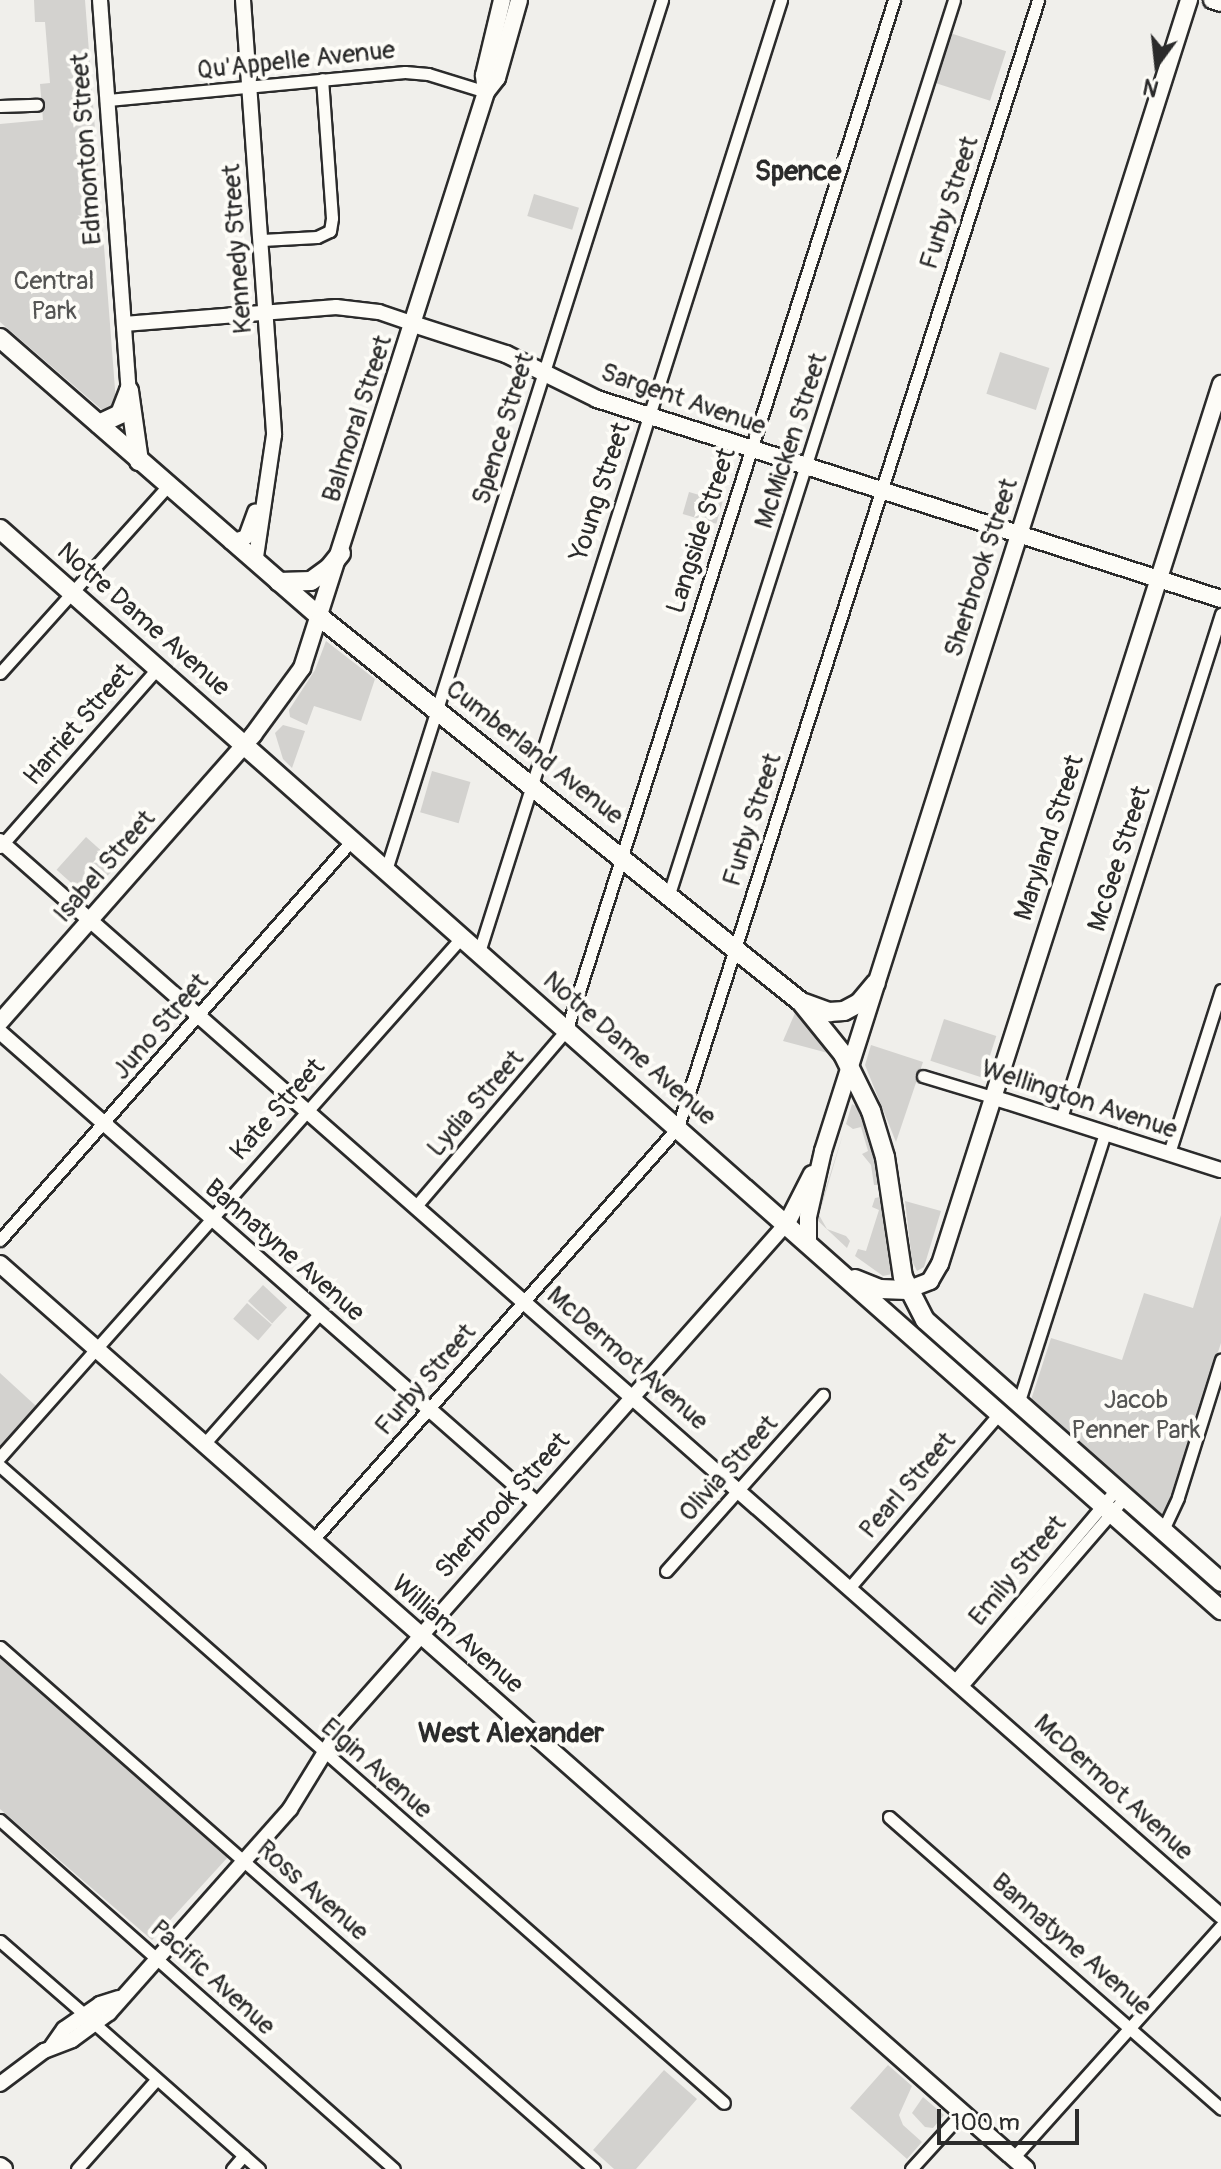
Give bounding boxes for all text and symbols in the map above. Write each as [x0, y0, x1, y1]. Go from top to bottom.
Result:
north arrow [1117, 24, 1197, 104]
street label: Qu'Appelle Avenue [195, 35, 397, 87]
street label: Edmonton Street [65, 52, 109, 246]
text: N [1140, 72, 1162, 103]
street label: Furby Street [914, 133, 986, 273]
district label: Spence [755, 155, 841, 189]
street label: Kennedy Street [217, 163, 259, 335]
park label: Central Park [14, 266, 94, 328]
street label: Balmoral Street [316, 332, 400, 506]
street label: McMicken Street [749, 349, 835, 533]
street label: Spence Street [466, 350, 542, 508]
street label: Sargent Avenue [596, 357, 770, 443]
street label: Young Street [564, 419, 638, 565]
street label: Langside Street [661, 444, 743, 618]
street label: Sherbrook Street [938, 475, 1026, 661]
street label: Notre Dame Avenue [50, 536, 236, 704]
street label: Harriet Street [18, 658, 140, 792]
street label: Cumberland Avenue [439, 674, 629, 832]
street label: Furby Street [717, 750, 789, 890]
street label: Maryland Street [1009, 751, 1091, 925]
street label: McGee Street [1082, 782, 1158, 936]
street label: Isabel Street [48, 804, 162, 930]
street label: Notre Dame Avenue [536, 965, 722, 1133]
street label: Juno Street [106, 967, 216, 1087]
street label: Lydia Street [421, 1044, 531, 1164]
street label: Kate Street [224, 1053, 332, 1167]
street label: Wellington Avenue [977, 1054, 1181, 1146]
street label: Bannatyne Avenue [198, 1173, 370, 1329]
street label: McDermot Avenue [540, 1280, 714, 1438]
street label: Furby Street [369, 1318, 483, 1442]
park label: Jacob Penner Park [1071, 1385, 1201, 1446]
street label: Olivia Street [673, 1409, 785, 1529]
street label: Sherbrook Street [429, 1426, 577, 1586]
street label: Pearl Street [853, 1426, 963, 1546]
street label: Emily Street [963, 1509, 1073, 1633]
street label: William Avenue [385, 1569, 529, 1701]
street label: McDermot Avenue [1027, 1708, 1199, 1868]
street label: Elgin Avenue [314, 1712, 438, 1826]
district label: West Alexander [418, 1717, 604, 1751]
street label: Ross Avenue [250, 1834, 374, 1948]
street label: Bannatyne Avenue [985, 1867, 1157, 2023]
street label: Pacific Avenue [143, 1914, 281, 2042]
scale bar [941, 2093, 1083, 2143]
text: 100 m [951, 2108, 1020, 2137]

